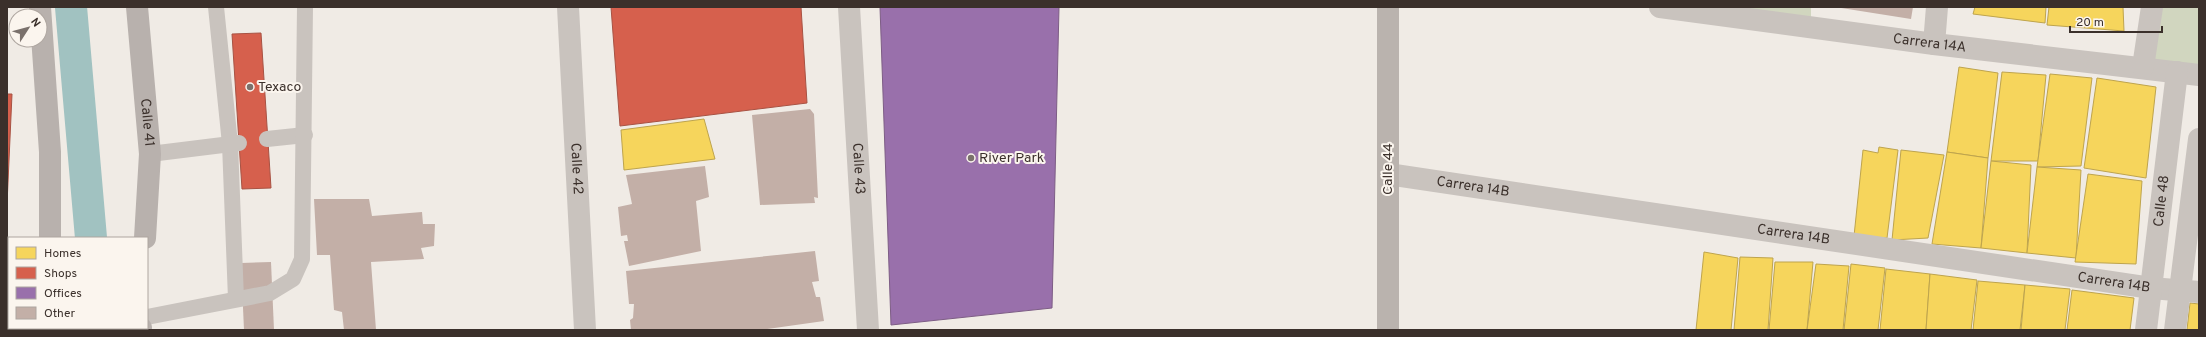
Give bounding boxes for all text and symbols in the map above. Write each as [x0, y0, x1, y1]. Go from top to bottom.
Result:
north arrow [8, 8, 48, 48]
scale bar [2070, 8, 2162, 34]
text: N [27, 15, 43, 30]
text: 20 m [2076, 15, 2104, 31]
street label: Carrera 14A [1892, 30, 1967, 56]
place label: Texaco [258, 79, 302, 96]
marker: Texaco [245, 82, 255, 92]
street label: Calle 41 [137, 98, 158, 147]
street label: Calle 42 [567, 142, 586, 195]
street label: Calle 43 [849, 142, 869, 195]
street label: Calle 44 [1380, 143, 1397, 195]
place label: River Park [979, 150, 1044, 167]
marker: River Park [966, 153, 976, 163]
street label: Carrera 14B [1435, 173, 1511, 201]
street label: Calle 48 [2150, 174, 2173, 228]
street label: Carrera 14B [1756, 221, 1831, 248]
legend [8, 237, 148, 329]
text: Homes [44, 246, 81, 262]
text: Shops [44, 266, 77, 282]
street label: Carrera 14B [2076, 269, 2152, 296]
text: Offices [44, 286, 82, 302]
text: Other [44, 306, 76, 322]

